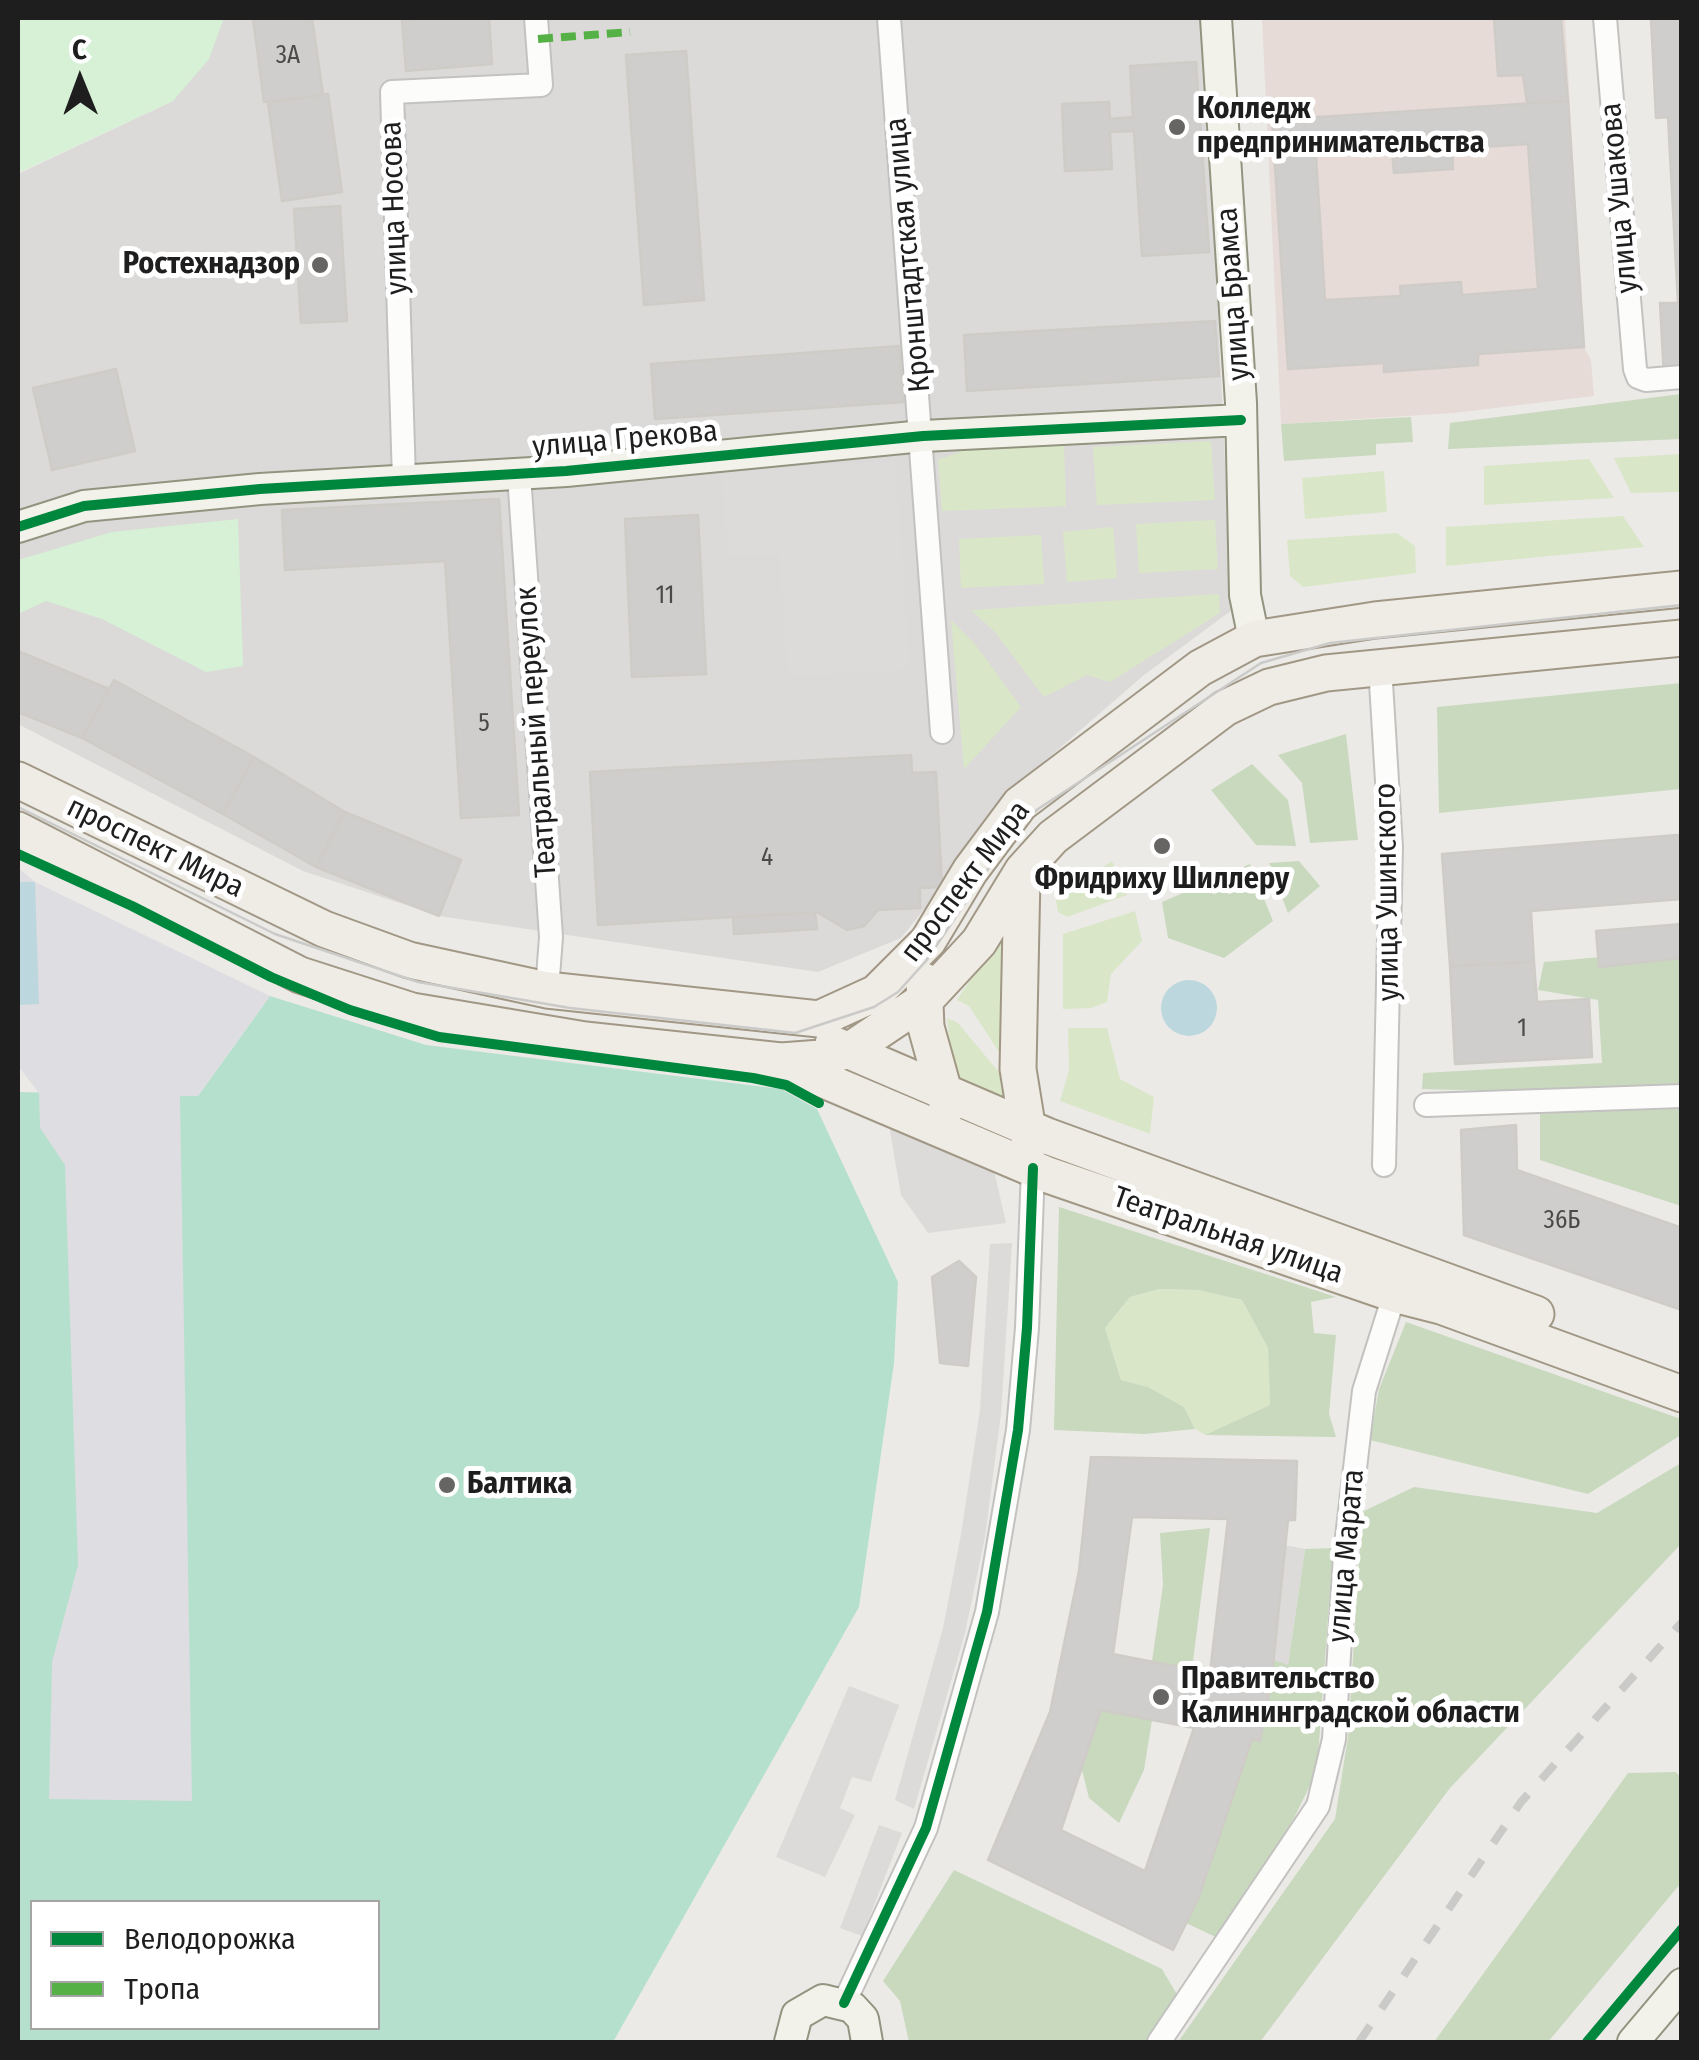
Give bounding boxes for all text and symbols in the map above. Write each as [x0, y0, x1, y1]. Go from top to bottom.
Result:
north arrow [30, 30, 130, 130]
text: С [72, 33, 87, 66]
house number: 3А [276, 41, 300, 71]
place label: Колледж предпринимательства [1197, 92, 1485, 162]
street label: улица Ушакова [1594, 101, 1646, 295]
street label: Кронштадтская улица [879, 116, 939, 394]
marker: Колледж предпринимательства [1166, 116, 1188, 138]
street label: улица Носова [374, 121, 416, 295]
street label: улица Брамса [1210, 206, 1258, 382]
place label: Ростехнадзор [123, 247, 300, 283]
marker: Ростехнадзор [309, 254, 331, 276]
street label: улица Грекова [531, 414, 719, 466]
house number: 11 [655, 581, 675, 611]
street label: Театральный переулок [509, 585, 565, 879]
house number: 5 [478, 709, 490, 739]
street label: улица Ушинского [1368, 782, 1408, 1002]
street label: проспект Мира [61, 790, 249, 906]
street label: проспект Мира [894, 794, 1038, 970]
marker: Фридриху Шиллеру [1151, 835, 1173, 857]
house number: 4 [761, 843, 773, 873]
place label: Фридриху Шиллеру [1035, 862, 1289, 898]
house number: 1 [1517, 1014, 1527, 1044]
street label: Театральная улица [1108, 1180, 1348, 1292]
house number: 36Б [1544, 1206, 1580, 1236]
place label: Балтика [467, 1467, 572, 1503]
street label: улица Марата [1321, 1468, 1373, 1644]
marker: Балтика [436, 1474, 458, 1496]
place label: Правительство Калининградской области [1181, 1662, 1520, 1732]
marker: Правительство Калининградской области [1150, 1686, 1172, 1708]
legend [30, 1900, 380, 2030]
text: Велодорожка [124, 1921, 296, 1957]
text: Тропа [124, 1971, 200, 2007]

